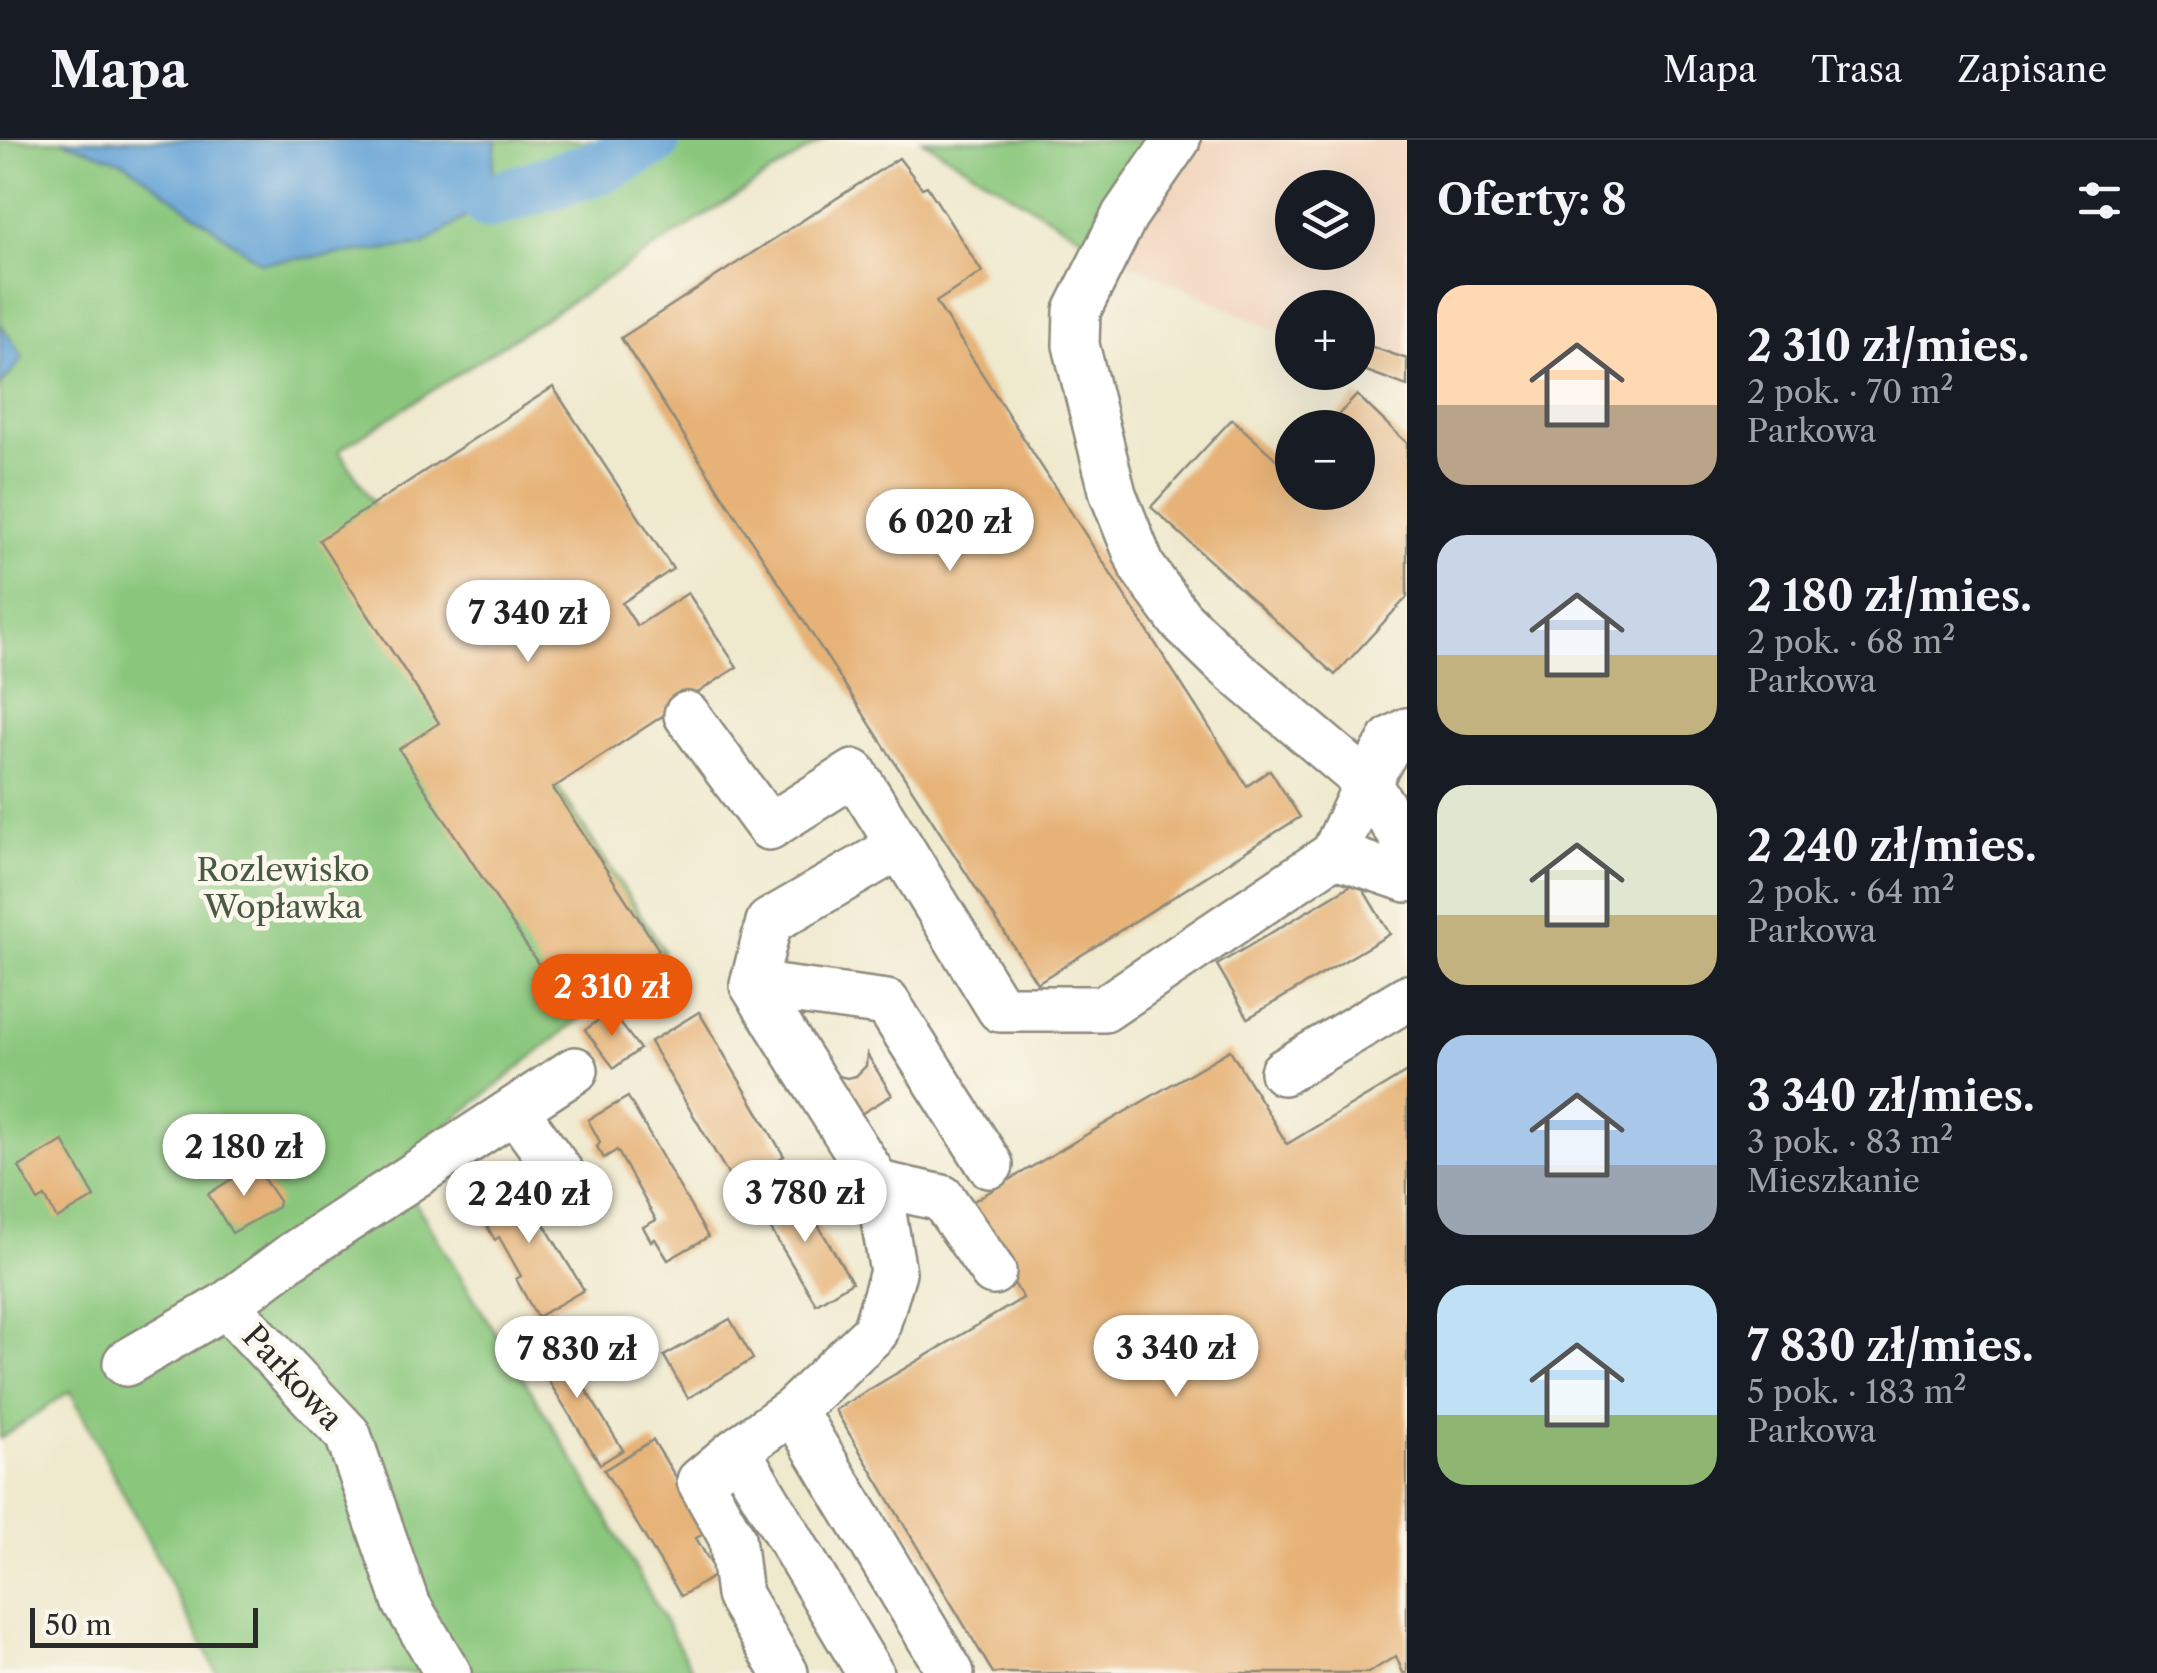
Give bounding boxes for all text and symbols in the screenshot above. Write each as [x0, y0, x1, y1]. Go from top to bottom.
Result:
text: Mapa [50, 40, 188, 99]
text: Mapa [1663, 48, 1757, 91]
text: Trasa [1812, 48, 1902, 91]
text: Zapisane [1957, 48, 2107, 91]
map controls [1275, 170, 1375, 510]
button: layers [1275, 170, 1375, 270]
icon: filters [2072, 173, 2127, 228]
text: Oferty: 8 [1437, 174, 1627, 226]
button: + [1275, 290, 1375, 390]
text: 2 310 zł/mies. [1747, 320, 2029, 372]
icon: home [1517, 325, 1637, 445]
text: 2 pok. · 70 m² [1747, 372, 1954, 411]
button: − [1275, 410, 1375, 510]
text: Parkowa [1747, 411, 1876, 450]
pin: 6 020 zł [847, 489, 1053, 574]
text: 6 020 zł [888, 502, 1012, 541]
text: 2 180 zł/mies. [1747, 570, 2032, 622]
icon: home [1517, 575, 1637, 695]
pin: 7 340 zł [425, 580, 631, 665]
text: 7 340 zł [468, 593, 588, 632]
text: 2 pok. · 68 m² [1747, 622, 1955, 661]
text: Parkowa [1747, 661, 1876, 700]
text: 2 240 zł/mies. [1747, 820, 2037, 872]
icon: home [1517, 825, 1637, 945]
park label: Rozlewisko Wopławka [196, 850, 370, 926]
text: 2 pok. · 64 m² [1747, 872, 1955, 911]
text: Parkowa [1747, 911, 1876, 950]
pin: 2 310 zł [509, 954, 715, 1039]
text: 2 310 zł [554, 967, 671, 1006]
text: 3 340 zł/mies. [1747, 1070, 2035, 1122]
icon: home [1517, 1075, 1637, 1195]
pin: 2 180 zł [141, 1114, 347, 1199]
text: 3 pok. · 83 m² [1747, 1122, 1953, 1161]
text: 2 180 zł [185, 1127, 303, 1166]
pin: 3 780 zł [702, 1160, 908, 1245]
pin: 2 240 zł [426, 1161, 632, 1246]
text: Mieszkanie [1747, 1161, 1920, 1200]
text: 3 780 zł [745, 1173, 865, 1212]
text: 2 240 zł [468, 1174, 590, 1213]
pin: 3 340 zł [1073, 1315, 1279, 1400]
street label: Parkowa [235, 1316, 351, 1438]
pin: 7 830 zł [474, 1316, 680, 1401]
text: 7 830 zł/mies. [1747, 1320, 2034, 1372]
icon: home [1517, 1325, 1637, 1445]
text: 3 340 zł [1115, 1328, 1237, 1367]
text: 7 830 zł [517, 1329, 637, 1368]
text: 5 pok. · 183 m² [1747, 1372, 1967, 1411]
text: Parkowa [1747, 1411, 1876, 1450]
scale bar [30, 1603, 258, 1648]
text: 50 m [45, 1608, 112, 1642]

